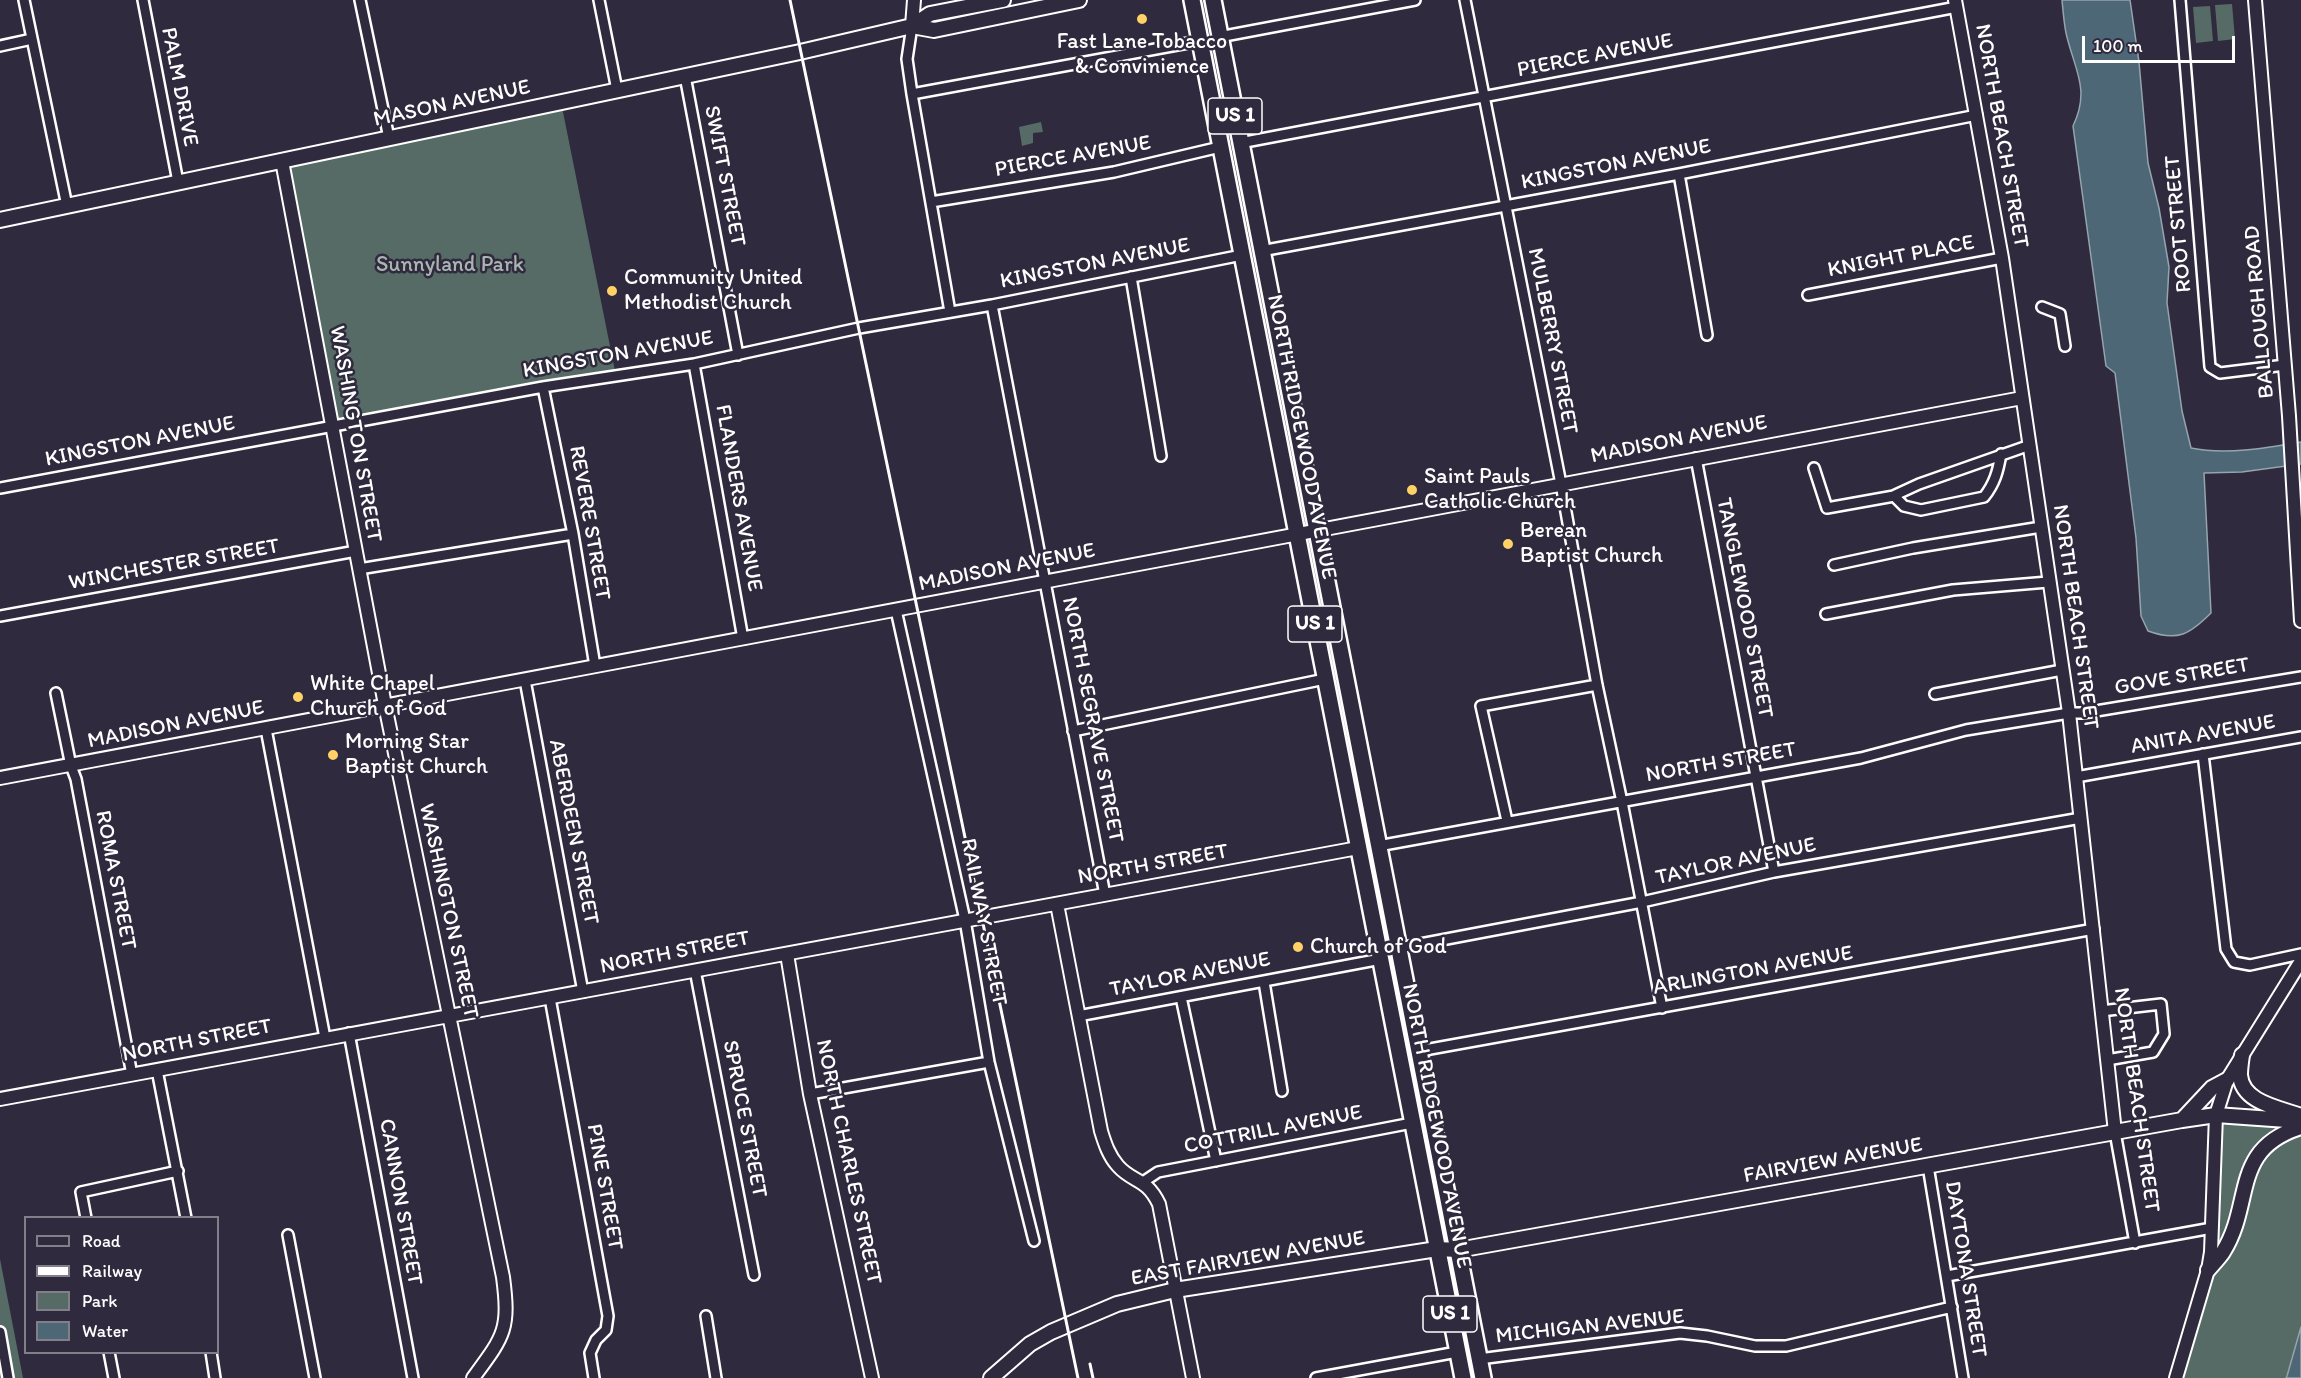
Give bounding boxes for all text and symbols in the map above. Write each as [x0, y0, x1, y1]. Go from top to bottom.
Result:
marker: Fast Lane Tobacco & Convinience [1135, 12, 1149, 26]
street label: NORTH BEACH STREET [1968, 22, 2034, 250]
scale bar [2085, 24, 2238, 62]
street label: PALM DRIVE [155, 25, 203, 149]
street label: PIERCE AVENUE [1515, 28, 1675, 84]
place label: Fast Lane Tobacco & Convinience [1057, 29, 1227, 80]
text: 100 m [2093, 35, 2143, 57]
street label: MASON AVENUE [371, 75, 533, 133]
road number: US 1 [1208, 98, 1262, 134]
street label: SWIFT STREET [697, 103, 751, 249]
street label: PIERCE AVENUE [993, 130, 1153, 184]
street label: KINGSTON AVENUE [1519, 134, 1713, 196]
street label: ROOT STREET [2160, 154, 2198, 294]
street label: BALLOUGH ROAD [2239, 224, 2281, 400]
street label: KNIGHT PLACE [1825, 230, 1977, 284]
street label: KINGSTON AVENUE [998, 233, 1192, 295]
street label: MULBERRY STREET [1521, 246, 1583, 436]
park label: Sunnyland Park [376, 252, 524, 278]
place label: Community United Methodist Church [624, 265, 803, 316]
marker: Community United Methodist Church [605, 284, 619, 298]
street label: NORTH RIDGEWOOD AVENUE [1260, 292, 1342, 582]
street label: WASHINGTON STREET [323, 324, 387, 544]
street label: KINGSTON AVENUE [521, 325, 715, 385]
street label: FLANDERS AVENUE [709, 402, 767, 594]
street label: MADISON AVENUE [1589, 410, 1769, 470]
street label: KINGSTON AVENUE [43, 411, 237, 473]
street label: REVERE STREET [562, 444, 616, 602]
place label: Saint Pauls Catholic Church [1424, 464, 1576, 516]
marker: Saint Pauls Catholic Church [1405, 483, 1419, 497]
street label: TANGLEWOOD STREET [1710, 496, 1778, 720]
street label: NORTH BEACH STREET [2046, 503, 2104, 731]
place label: Berean Baptist Church [1520, 518, 1663, 570]
street label: WINCHESTER STREET [66, 533, 282, 597]
marker: Berean Baptist Church [1501, 537, 1515, 551]
street label: MADISON AVENUE [917, 538, 1097, 598]
street label: NORTH SEGRAVE STREET [1055, 595, 1129, 845]
road number: US 1 [1288, 606, 1342, 642]
street label: GOVE STREET [2113, 652, 2251, 702]
place label: White Chapel Church of God [310, 671, 447, 722]
marker: White Chapel Church of God [291, 690, 305, 704]
street label: MADISON AVENUE [86, 695, 266, 755]
street label: ANITA AVENUE [2129, 709, 2277, 761]
place label: Morning Star Baptist Church [345, 729, 488, 780]
street label: ABERDEEN STREET [542, 737, 604, 927]
street label: NORTH STREET [1644, 737, 1798, 789]
marker: Morning Star Baptist Church [326, 748, 340, 762]
street label: WASHINGTON STREET [412, 801, 484, 1021]
street label: ROMA STREET [89, 808, 141, 952]
street label: TAYLOR AVENUE [1653, 832, 1819, 892]
street label: RAILWAY STREET [954, 836, 1012, 1008]
street label: NORTH STREET [1076, 839, 1230, 891]
street label: NORTH STREET [598, 926, 752, 980]
place label: Church of God [1310, 934, 1447, 960]
marker: Church of God [1291, 940, 1305, 954]
street label: ARLINGTON AVENUE [1651, 940, 1855, 1002]
street label: TAYLOR AVENUE [1107, 946, 1273, 1004]
street label: NORTH RIDGEWOOD AVENUE [1395, 981, 1477, 1271]
street label: NORTH BEACH STREET [2107, 986, 2165, 1214]
street label: NORTH STREET [120, 1014, 274, 1068]
street label: NORTH CHARLES STREET [809, 1037, 887, 1287]
street label: SPRUCE STREET [716, 1038, 772, 1200]
street label: COTTRILL AVENUE [1182, 1100, 1364, 1160]
street label: CANNON STREET [372, 1117, 428, 1287]
street label: PINE STREET [580, 1122, 628, 1252]
street label: FAIRVIEW AVENUE [1741, 1132, 1925, 1190]
street label: DAYTONA STREET [1938, 1179, 1992, 1359]
legend [24, 1216, 219, 1354]
street label: EAST FAIRVIEW AVENUE [1129, 1225, 1367, 1293]
text: Road [82, 1230, 121, 1252]
text: Railway [82, 1260, 142, 1282]
text: Park [82, 1290, 117, 1312]
road number: US 1 [1423, 1296, 1477, 1332]
street label: MICHIGAN AVENUE [1494, 1304, 1686, 1350]
text: Water [82, 1320, 128, 1342]

